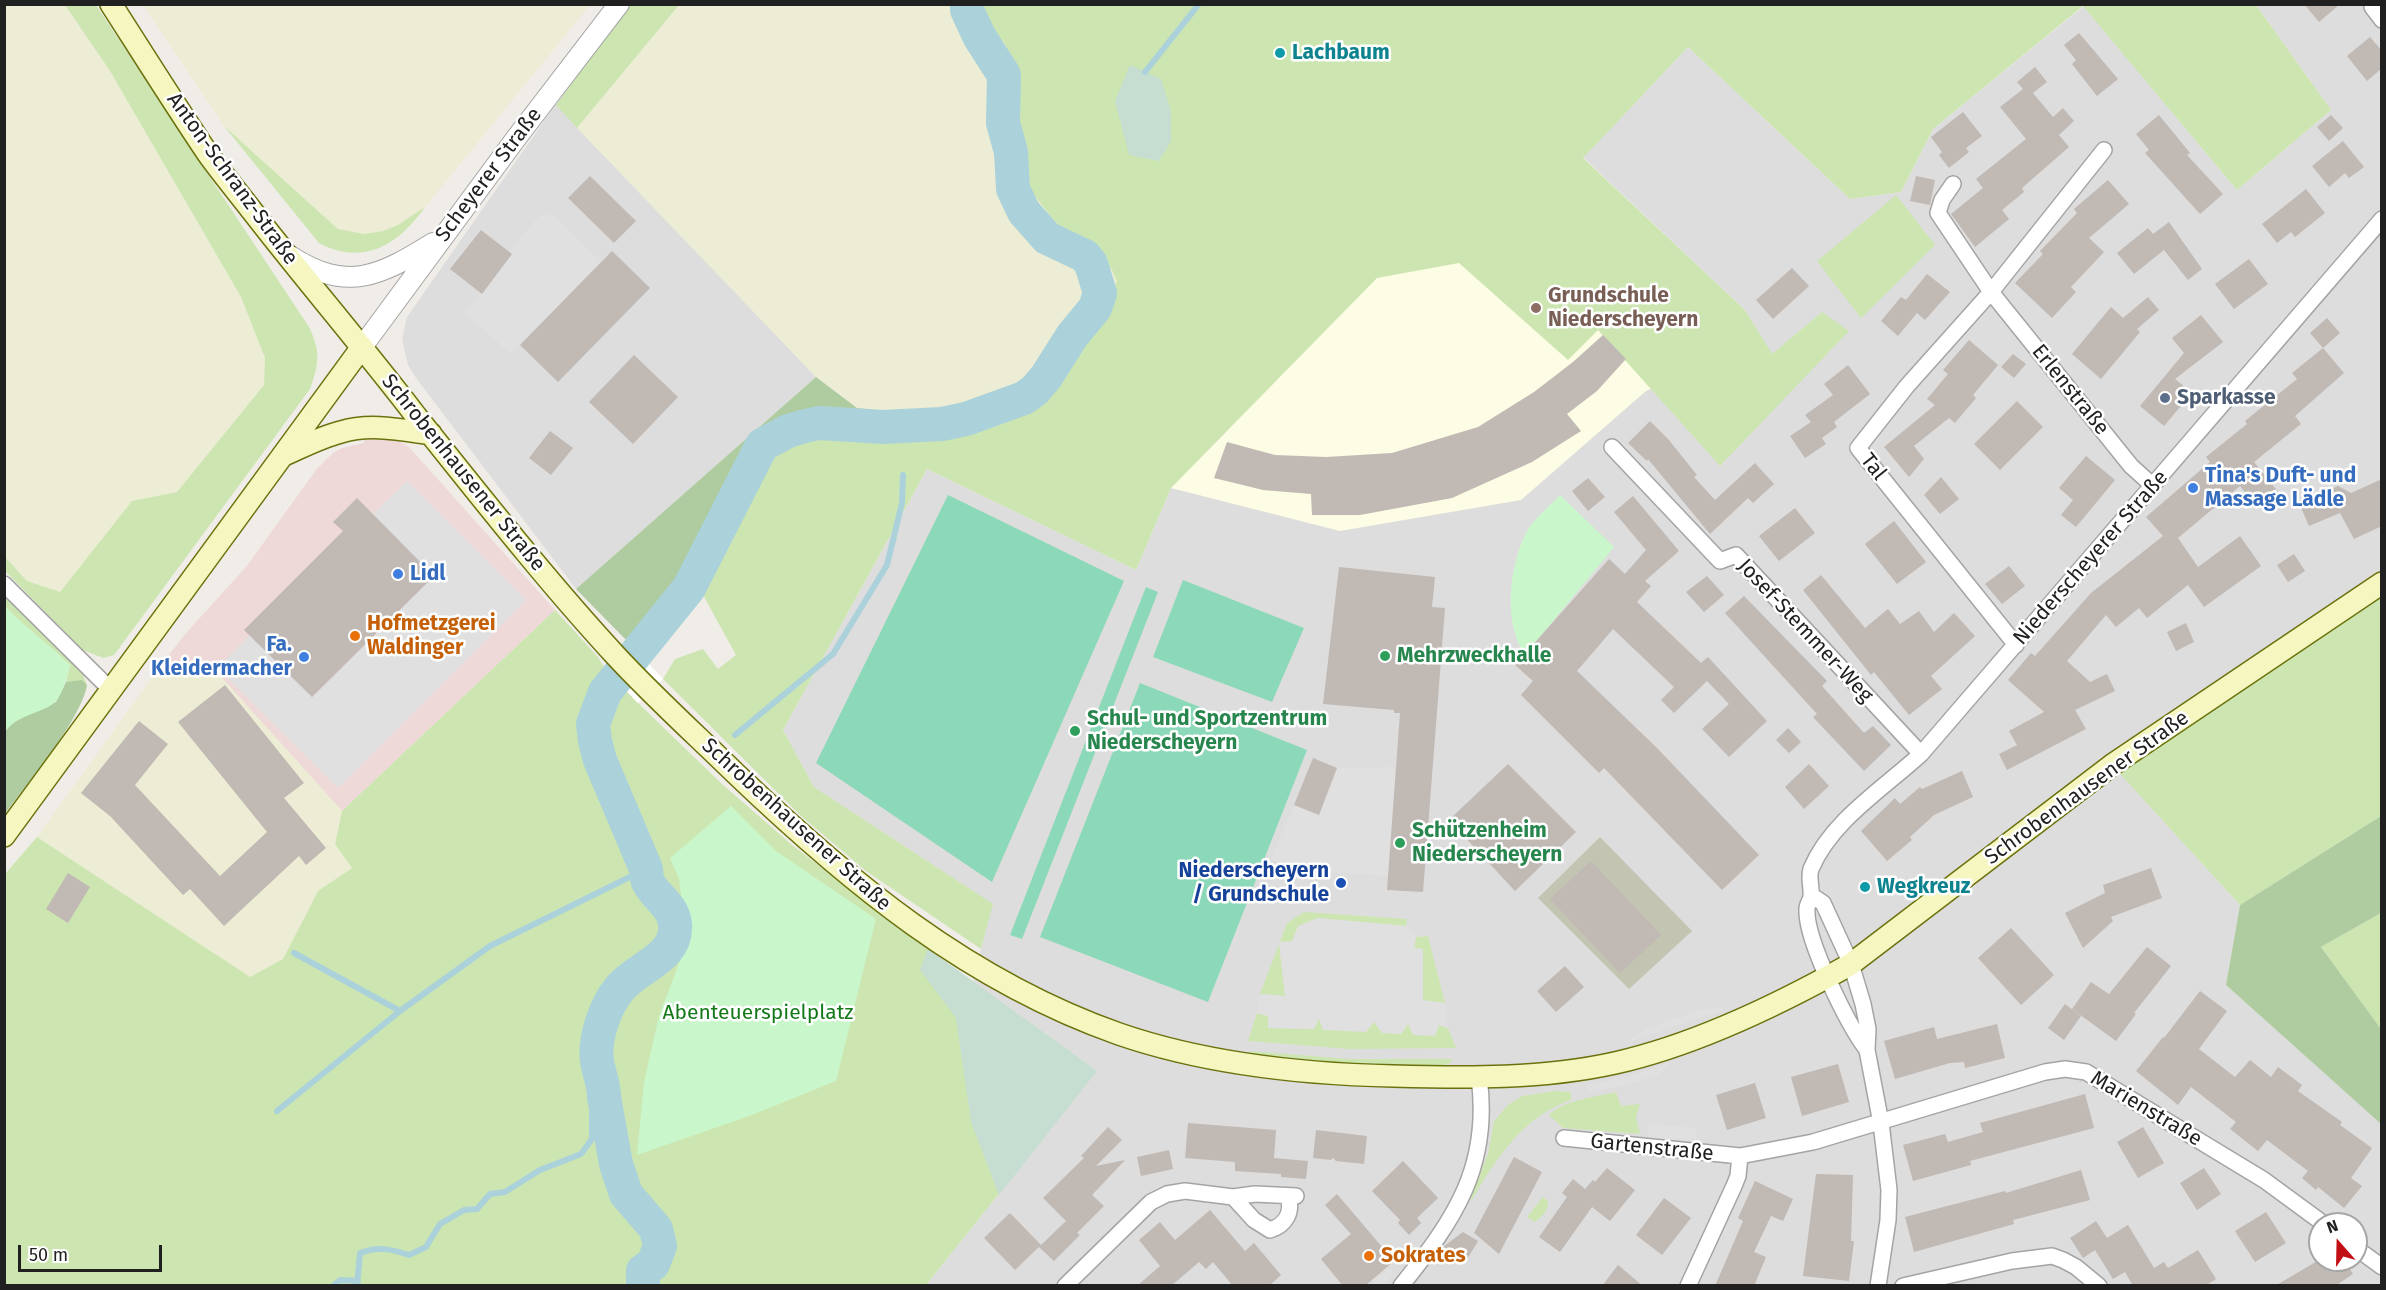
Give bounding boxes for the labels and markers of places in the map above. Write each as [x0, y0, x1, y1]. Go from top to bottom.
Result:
place label: Lachbaum [1292, 40, 1390, 66]
marker: Lachbaum [1273, 46, 1287, 60]
place label: Grundschule Niederscheyern [1548, 283, 1698, 333]
marker: Grundschule Niederscheyern [1529, 301, 1543, 315]
place label: Sparkasse [2177, 385, 2276, 411]
marker: Sparkasse [2158, 391, 2172, 405]
place label: Tina's Duft- und Massage Lädle [2205, 463, 2356, 513]
marker: Tina's Duft- und Massage Lädle [2186, 481, 2200, 495]
place label: Lidl [410, 561, 446, 587]
marker: Lidl [391, 567, 405, 581]
place label: Hofmetzgerei Waldinger [367, 611, 496, 661]
marker: Hofmetzgerei Waldinger [348, 629, 362, 643]
place label: Fa. Kleidermacher [151, 632, 292, 682]
place label: Mehrzweckhalle [1397, 643, 1551, 669]
marker: Mehrzweckhalle [1378, 649, 1392, 663]
marker: Fa. Kleidermacher [297, 650, 311, 664]
place label: Schul- und Sportzentrum Niederscheyern [1087, 706, 1327, 756]
marker: Schul- und Sportzentrum Niederscheyern [1068, 724, 1082, 738]
place label: Schützenheim Niederscheyern [1412, 818, 1562, 868]
marker: Schützenheim Niederscheyern [1393, 836, 1407, 850]
place label: Niederscheyern / Grundschule [1179, 858, 1329, 908]
place label: Wegkreuz [1877, 874, 1970, 900]
marker: Niederscheyern / Grundschule [1334, 876, 1348, 890]
marker: Wegkreuz [1858, 880, 1872, 894]
place label: Sokrates [1381, 1243, 1466, 1269]
marker: Sokrates [1362, 1249, 1376, 1263]

